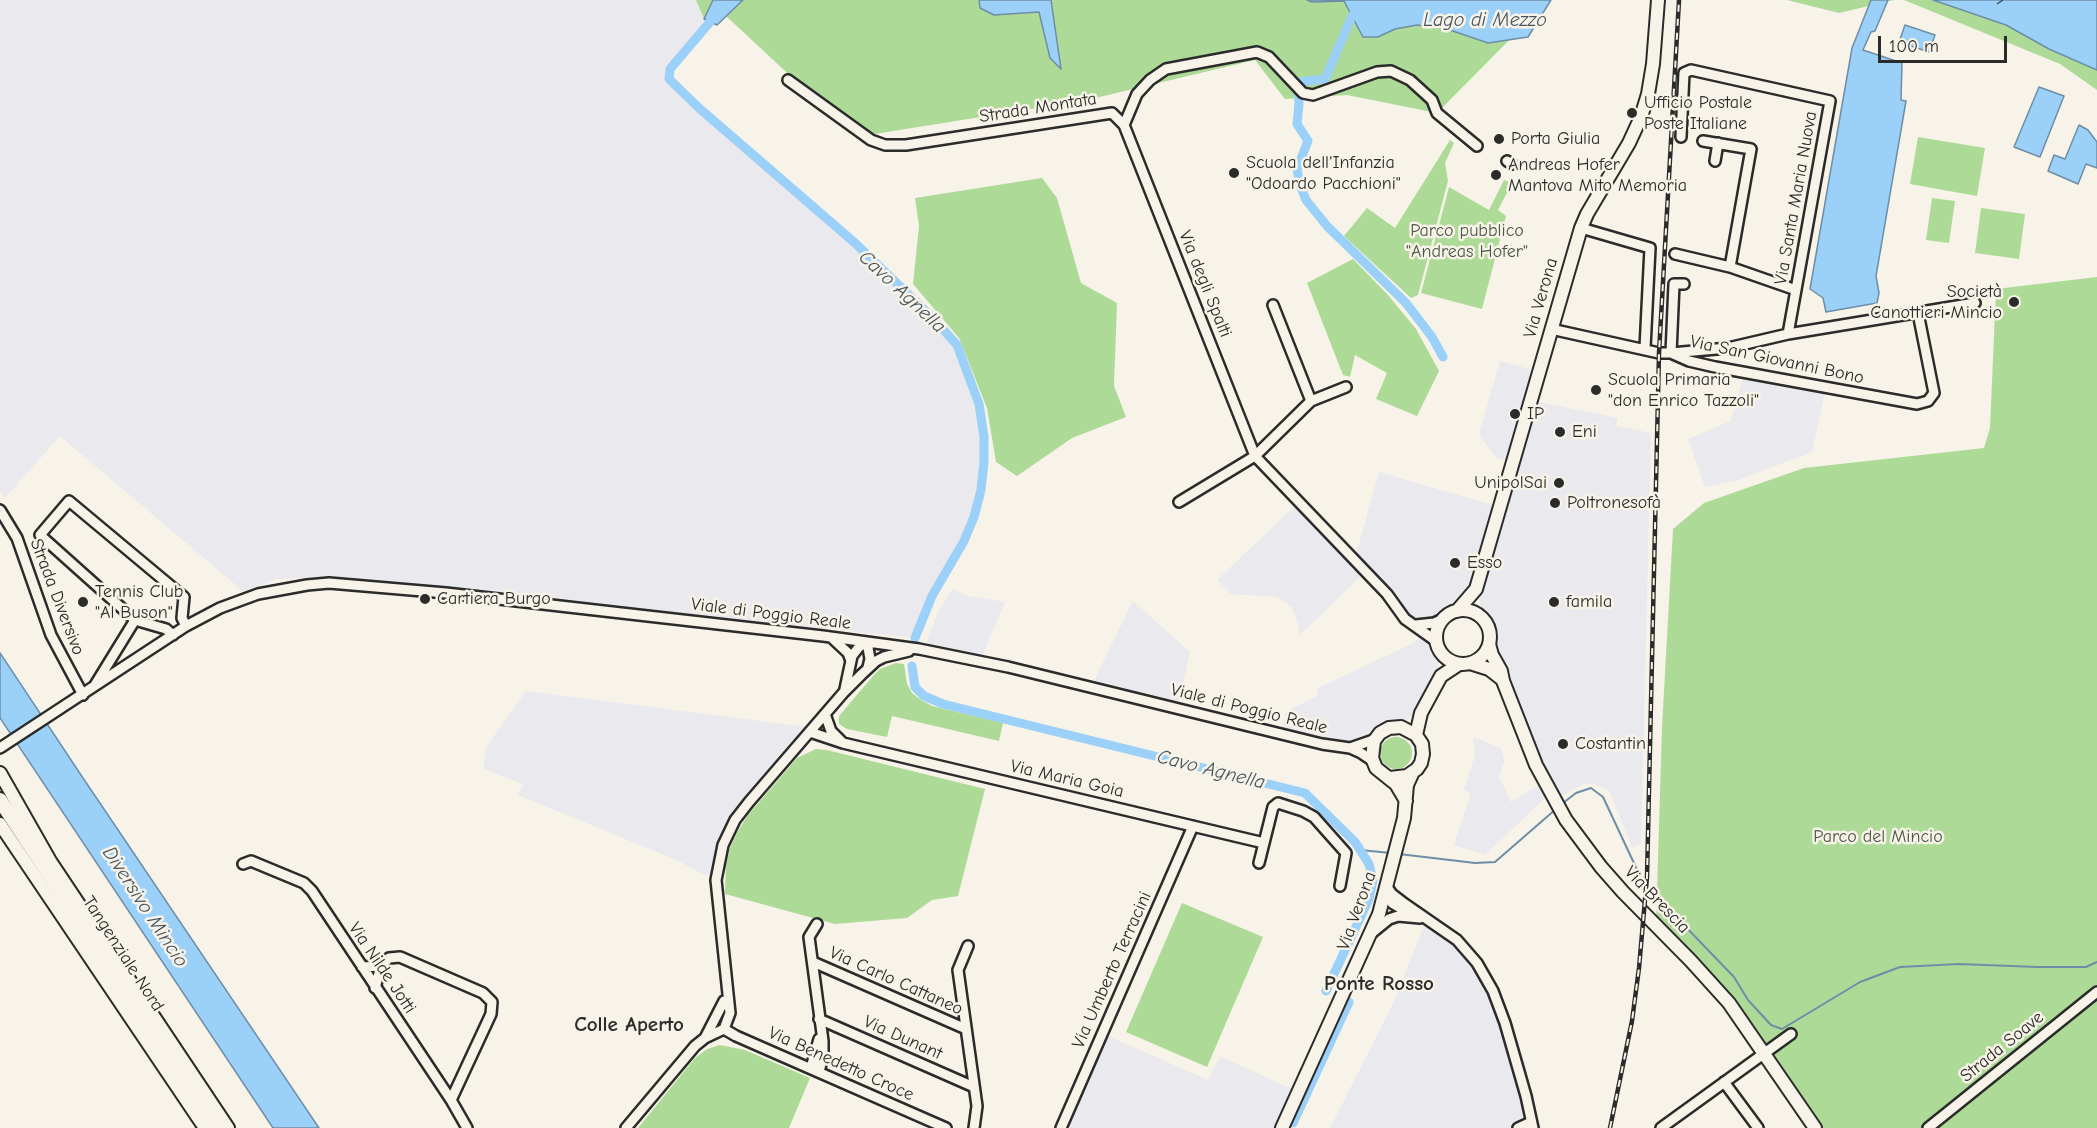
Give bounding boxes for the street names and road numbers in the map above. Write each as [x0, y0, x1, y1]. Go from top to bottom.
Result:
street label: Strada Montata [978, 88, 1098, 128]
street label: Via Santa Maria Nuova [1770, 110, 1822, 286]
street label: Via degli Spalti [1174, 228, 1236, 340]
street label: Via Verona [1519, 256, 1563, 340]
street label: Via San Giovanni Bono [1688, 331, 1866, 389]
street label: Strada Diversivo [25, 536, 89, 658]
street label: Viale di Poggio Reale [690, 593, 852, 635]
street label: Viale di Poggio Reale [1168, 679, 1330, 739]
street label: Via Maria Goia [1008, 755, 1126, 803]
street label: Via Brescia [1620, 862, 1694, 938]
street label: Via Verona [1333, 869, 1381, 953]
street label: Via Umberto Terracini [1068, 888, 1156, 1052]
street label: Tangenziale Nord [78, 892, 168, 1016]
street label: Via Nilde Jotti [344, 918, 420, 1018]
street label: Via Carlo Cattaneo [826, 942, 966, 1020]
street label: Strada Soave [1956, 1007, 2048, 1087]
street label: Via Dunant [860, 1011, 946, 1065]
street label: Via Benedetto Croce [765, 1022, 917, 1106]

